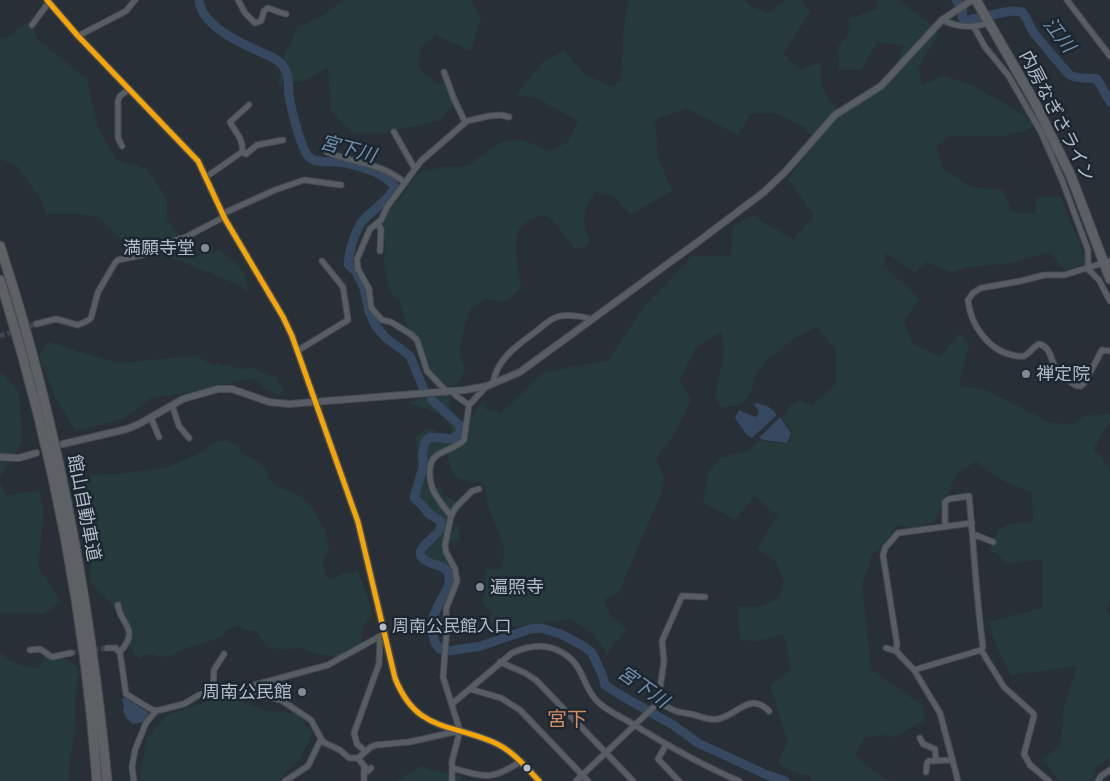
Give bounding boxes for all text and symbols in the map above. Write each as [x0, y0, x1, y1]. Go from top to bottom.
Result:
water label: 江川 [1038, 13, 1080, 57]
street label: 内房なぎさライン [1015, 47, 1099, 185]
water label: 宮下川 [318, 131, 378, 167]
place label: 満願寺堂 [123, 237, 195, 259]
marker: 満願寺堂 [199, 242, 211, 254]
place label: 禅定院 [1036, 363, 1090, 385]
marker: 禅定院 [1020, 368, 1032, 380]
street label: 館山自動車道 [63, 453, 105, 563]
place label: 遍照寺 [490, 576, 544, 598]
marker: 遍照寺 [474, 581, 486, 593]
place label: 周南公民館入口 [392, 617, 511, 637]
marker: 周南公民館入口 [378, 622, 388, 632]
water label: 宮下川 [613, 661, 673, 713]
place label: 周南公民館 [202, 681, 292, 703]
marker: 周南公民館 [296, 686, 308, 698]
district label: 宮下 [547, 708, 587, 732]
unlabelled marker [522, 763, 532, 773]

